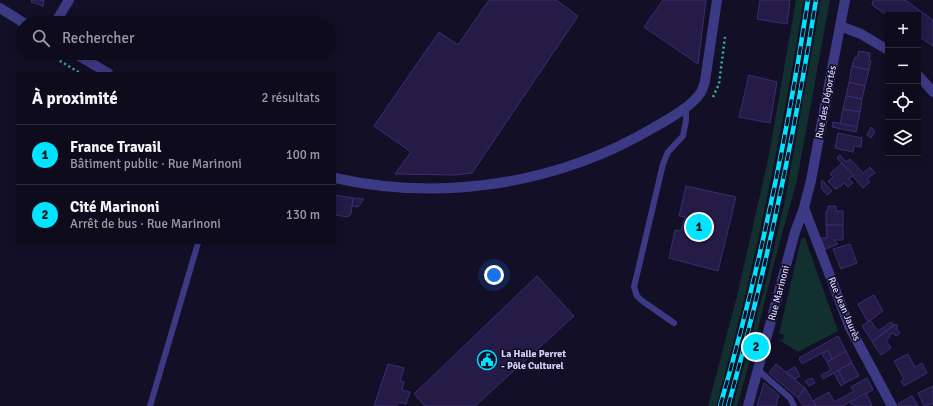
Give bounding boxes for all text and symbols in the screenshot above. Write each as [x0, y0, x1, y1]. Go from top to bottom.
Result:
map controls [885, 12, 921, 156]
button: + [885, 12, 921, 48]
search box [16, 16, 336, 60]
icon: search [30, 27, 52, 49]
text: Rechercher [62, 29, 135, 47]
button: − [885, 48, 921, 84]
street label: Rue des Déportés [813, 64, 839, 139]
button: locate [885, 84, 921, 120]
text: À proximité [32, 88, 118, 109]
text: 2 résultats [261, 90, 320, 106]
button: layers [885, 120, 921, 156]
text: France Travail [70, 138, 161, 156]
text: 1 [41, 147, 49, 163]
text: 100 m [286, 147, 320, 163]
text: Bâtiment public · Rue Marinoni [70, 156, 242, 172]
text: Cité Marinoni [70, 198, 159, 216]
text: 2 [41, 207, 49, 223]
text: 130 m [286, 207, 320, 223]
pin: 1 [686, 212, 712, 242]
text: Arrêt de bus · Rue Marinoni [70, 216, 221, 232]
street label: Rue Marinoni [766, 264, 792, 322]
your location [484, 265, 504, 285]
street label: Rue Jean Jaurès [825, 275, 863, 343]
pin: 2 [743, 332, 769, 362]
place label: La Halle Perret - Pôle Culturel [501, 348, 566, 372]
public building icon: La Halle Perret - Pôle Culturel [476, 349, 498, 371]

